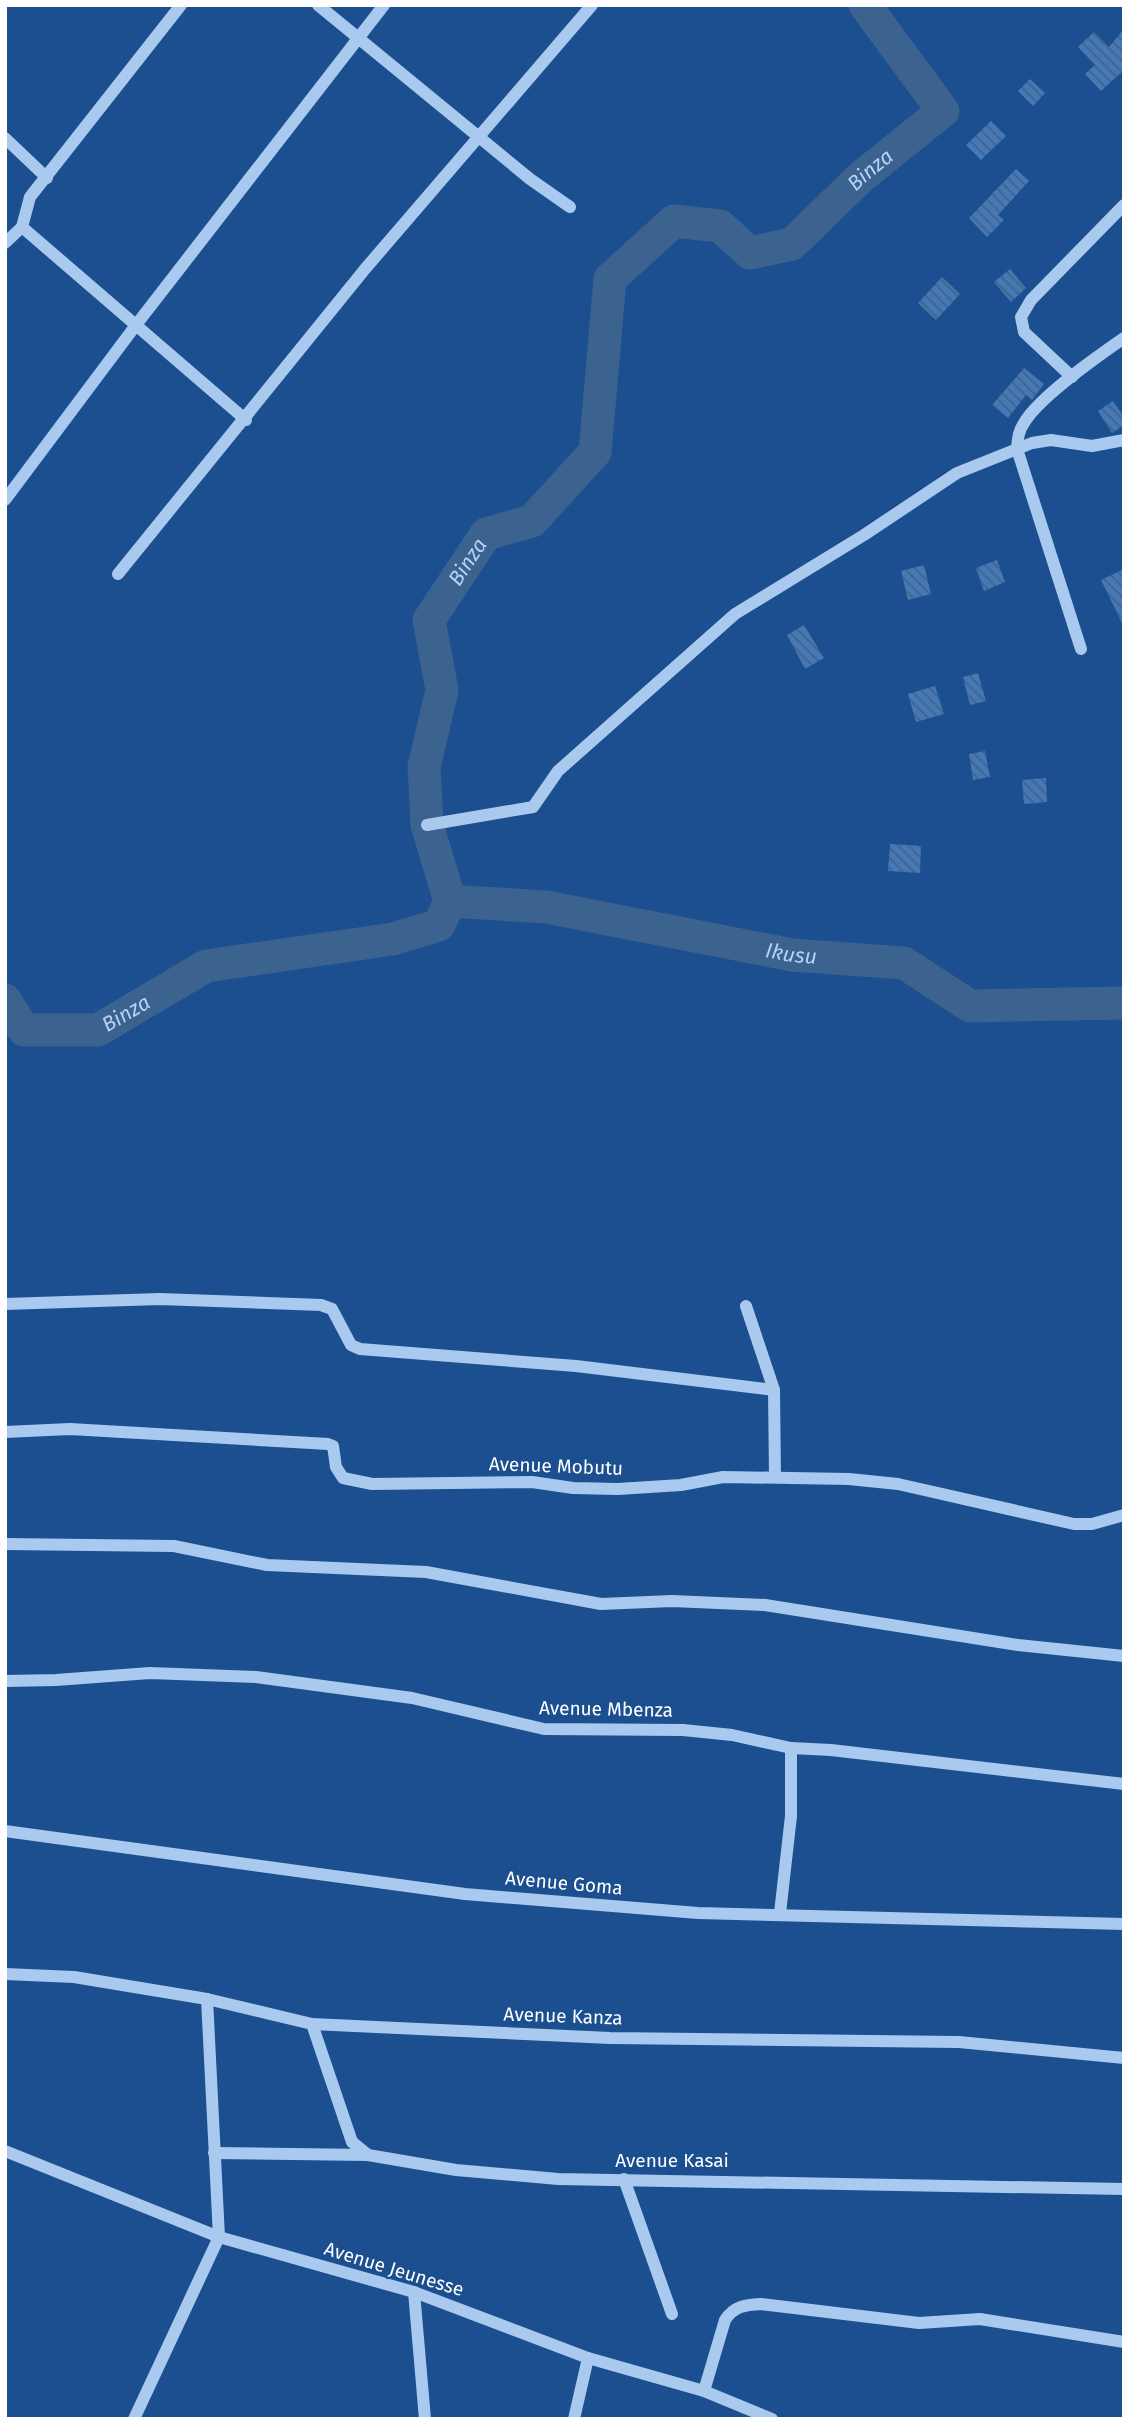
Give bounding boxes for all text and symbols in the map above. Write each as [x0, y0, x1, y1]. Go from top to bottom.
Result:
water label: Binza [842, 143, 898, 196]
water label: Binza [442, 533, 493, 591]
water label: Ikusu [763, 937, 818, 970]
water label: Binza [97, 989, 155, 1038]
street label: Avenue Mobutu [489, 1452, 623, 1480]
street label: Avenue Mbenza [539, 1696, 673, 1722]
street label: Avenue Goma [504, 1866, 624, 1900]
street label: Avenue Kanza [503, 2002, 623, 2030]
street label: Avenue Kasai [615, 2149, 729, 2172]
street label: Avenue Jeunesse [321, 2237, 467, 2301]

